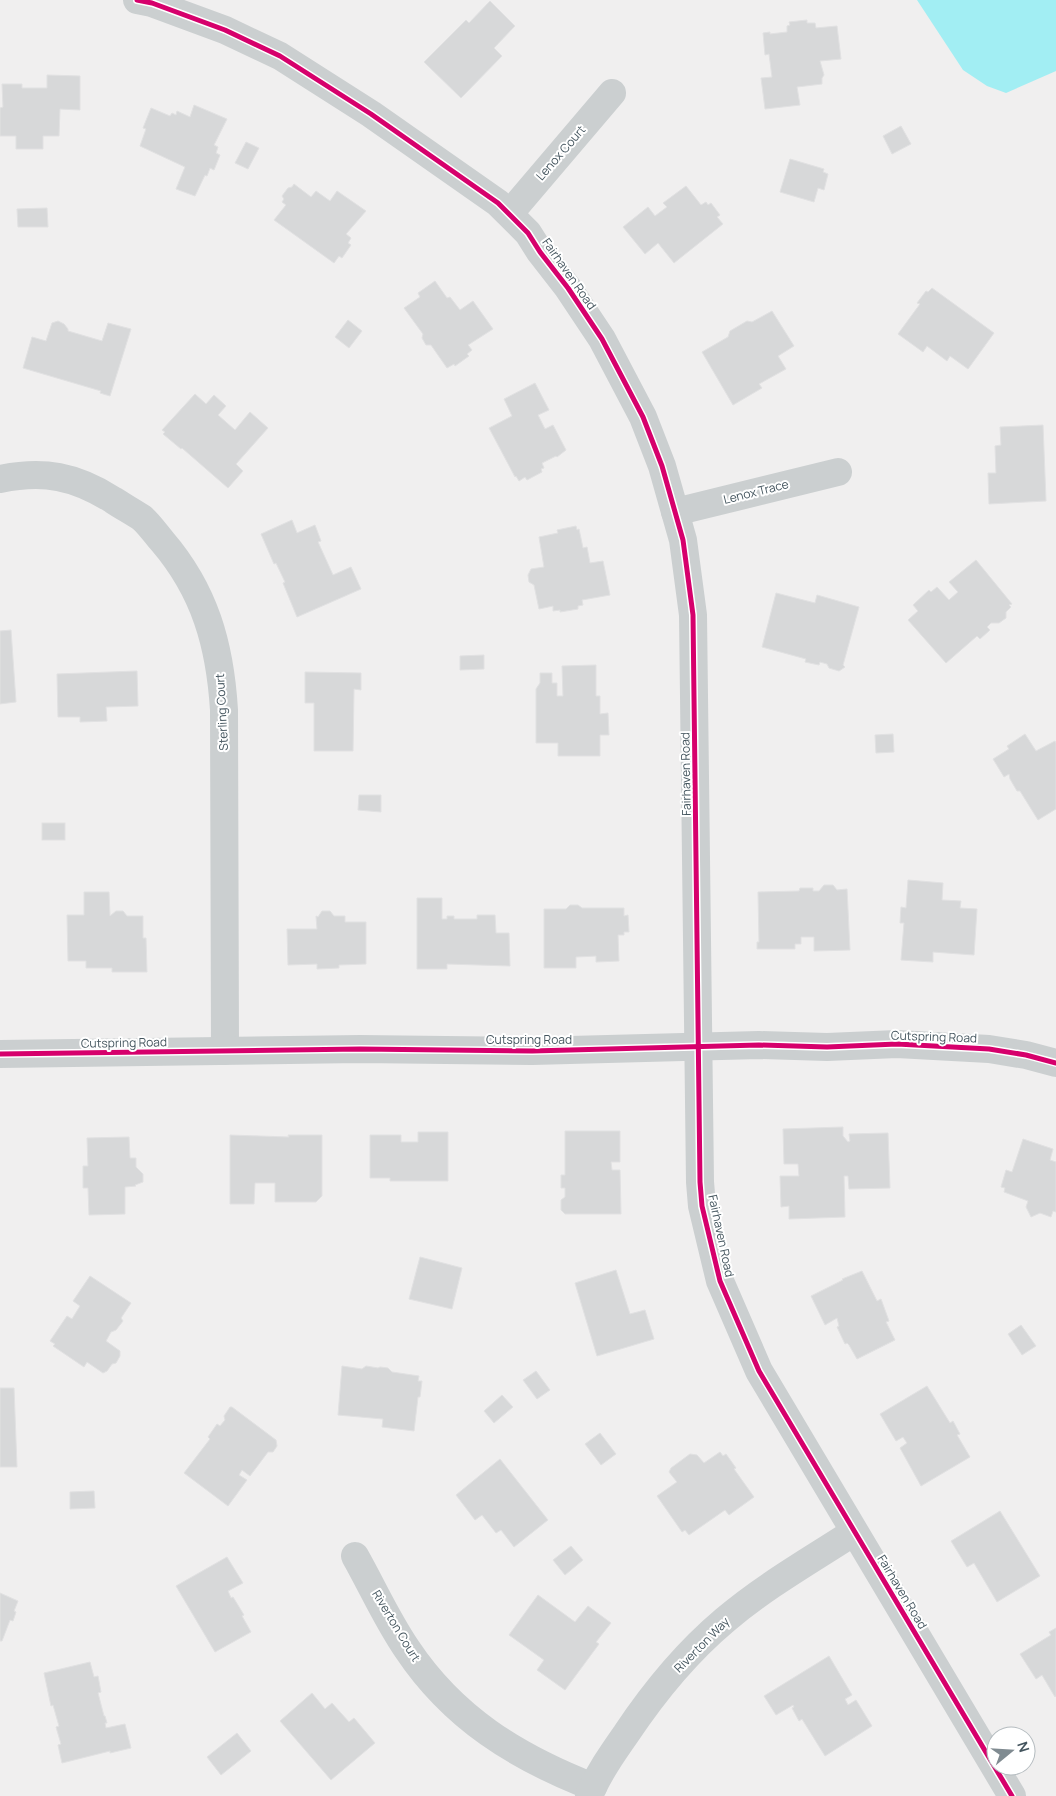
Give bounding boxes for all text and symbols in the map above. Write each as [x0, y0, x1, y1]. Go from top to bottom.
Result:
street label: Lenox Court [532, 121, 589, 184]
street label: Fairhaven Road [538, 235, 600, 313]
street label: Lenox Trace [722, 475, 790, 508]
street label: Sterling Court [211, 673, 232, 751]
street label: Fairhaven Road [676, 732, 695, 816]
street label: Cutspring Road [891, 1027, 977, 1046]
street label: Cutspring Road [486, 1031, 572, 1048]
street label: Cutspring Road [81, 1033, 167, 1052]
street label: Fairhaven Road [704, 1193, 739, 1279]
street label: Fairhaven Road [874, 1551, 931, 1632]
street label: Riverton Court [368, 1587, 425, 1665]
street label: Riverton Way [670, 1613, 734, 1676]
north arrow [986, 1726, 1036, 1776]
text: N [1013, 1739, 1034, 1755]

